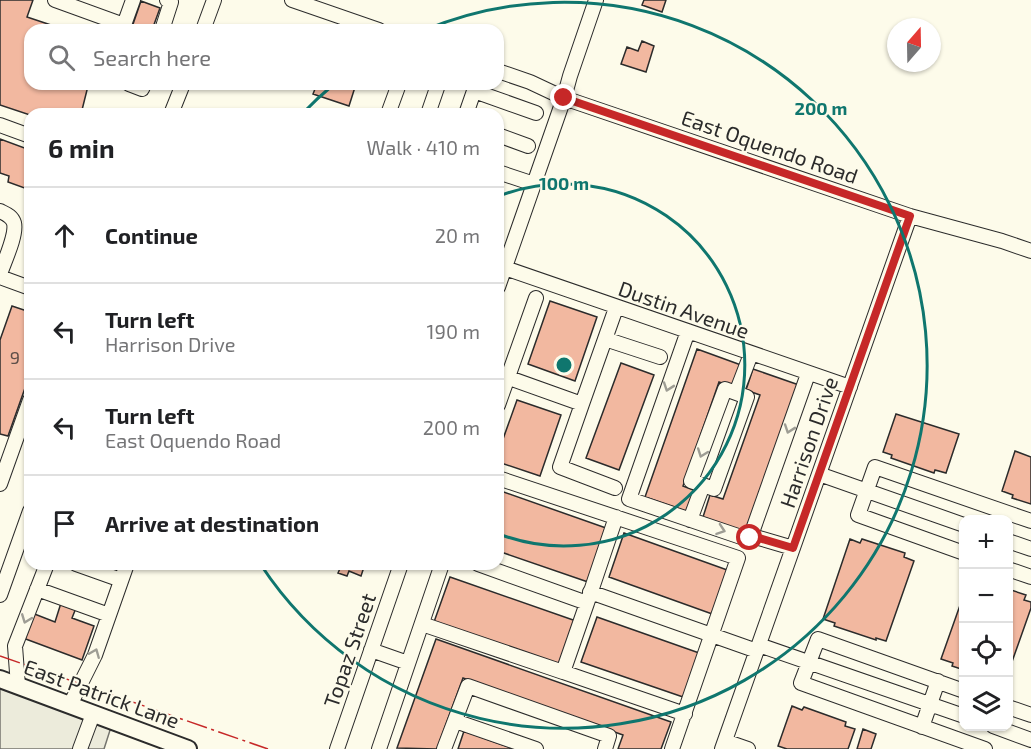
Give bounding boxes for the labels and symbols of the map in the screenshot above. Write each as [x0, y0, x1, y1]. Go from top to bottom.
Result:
north arrow [887, 18, 941, 72]
route end [550, 84, 576, 110]
text: 200 m [795, 97, 847, 119]
street label: East Oquendo Road [678, 104, 862, 188]
text: 100 m [539, 172, 589, 194]
street label: Dustin Avenue [615, 275, 753, 343]
house number: 9 [10, 346, 20, 368]
centre of rings [554, 355, 574, 375]
street label: Harrison Drive [774, 373, 842, 511]
one-way arrow [663, 381, 676, 392]
one-way arrow [783, 423, 796, 434]
one-way arrow [696, 447, 709, 458]
one-way arrow [715, 523, 726, 536]
route start [736, 524, 762, 550]
street label: Topaz Street [318, 590, 380, 710]
one-way arrow [20, 613, 33, 623]
one-way arrow [88, 648, 100, 659]
street label: East Patrick Lane [21, 653, 183, 733]

